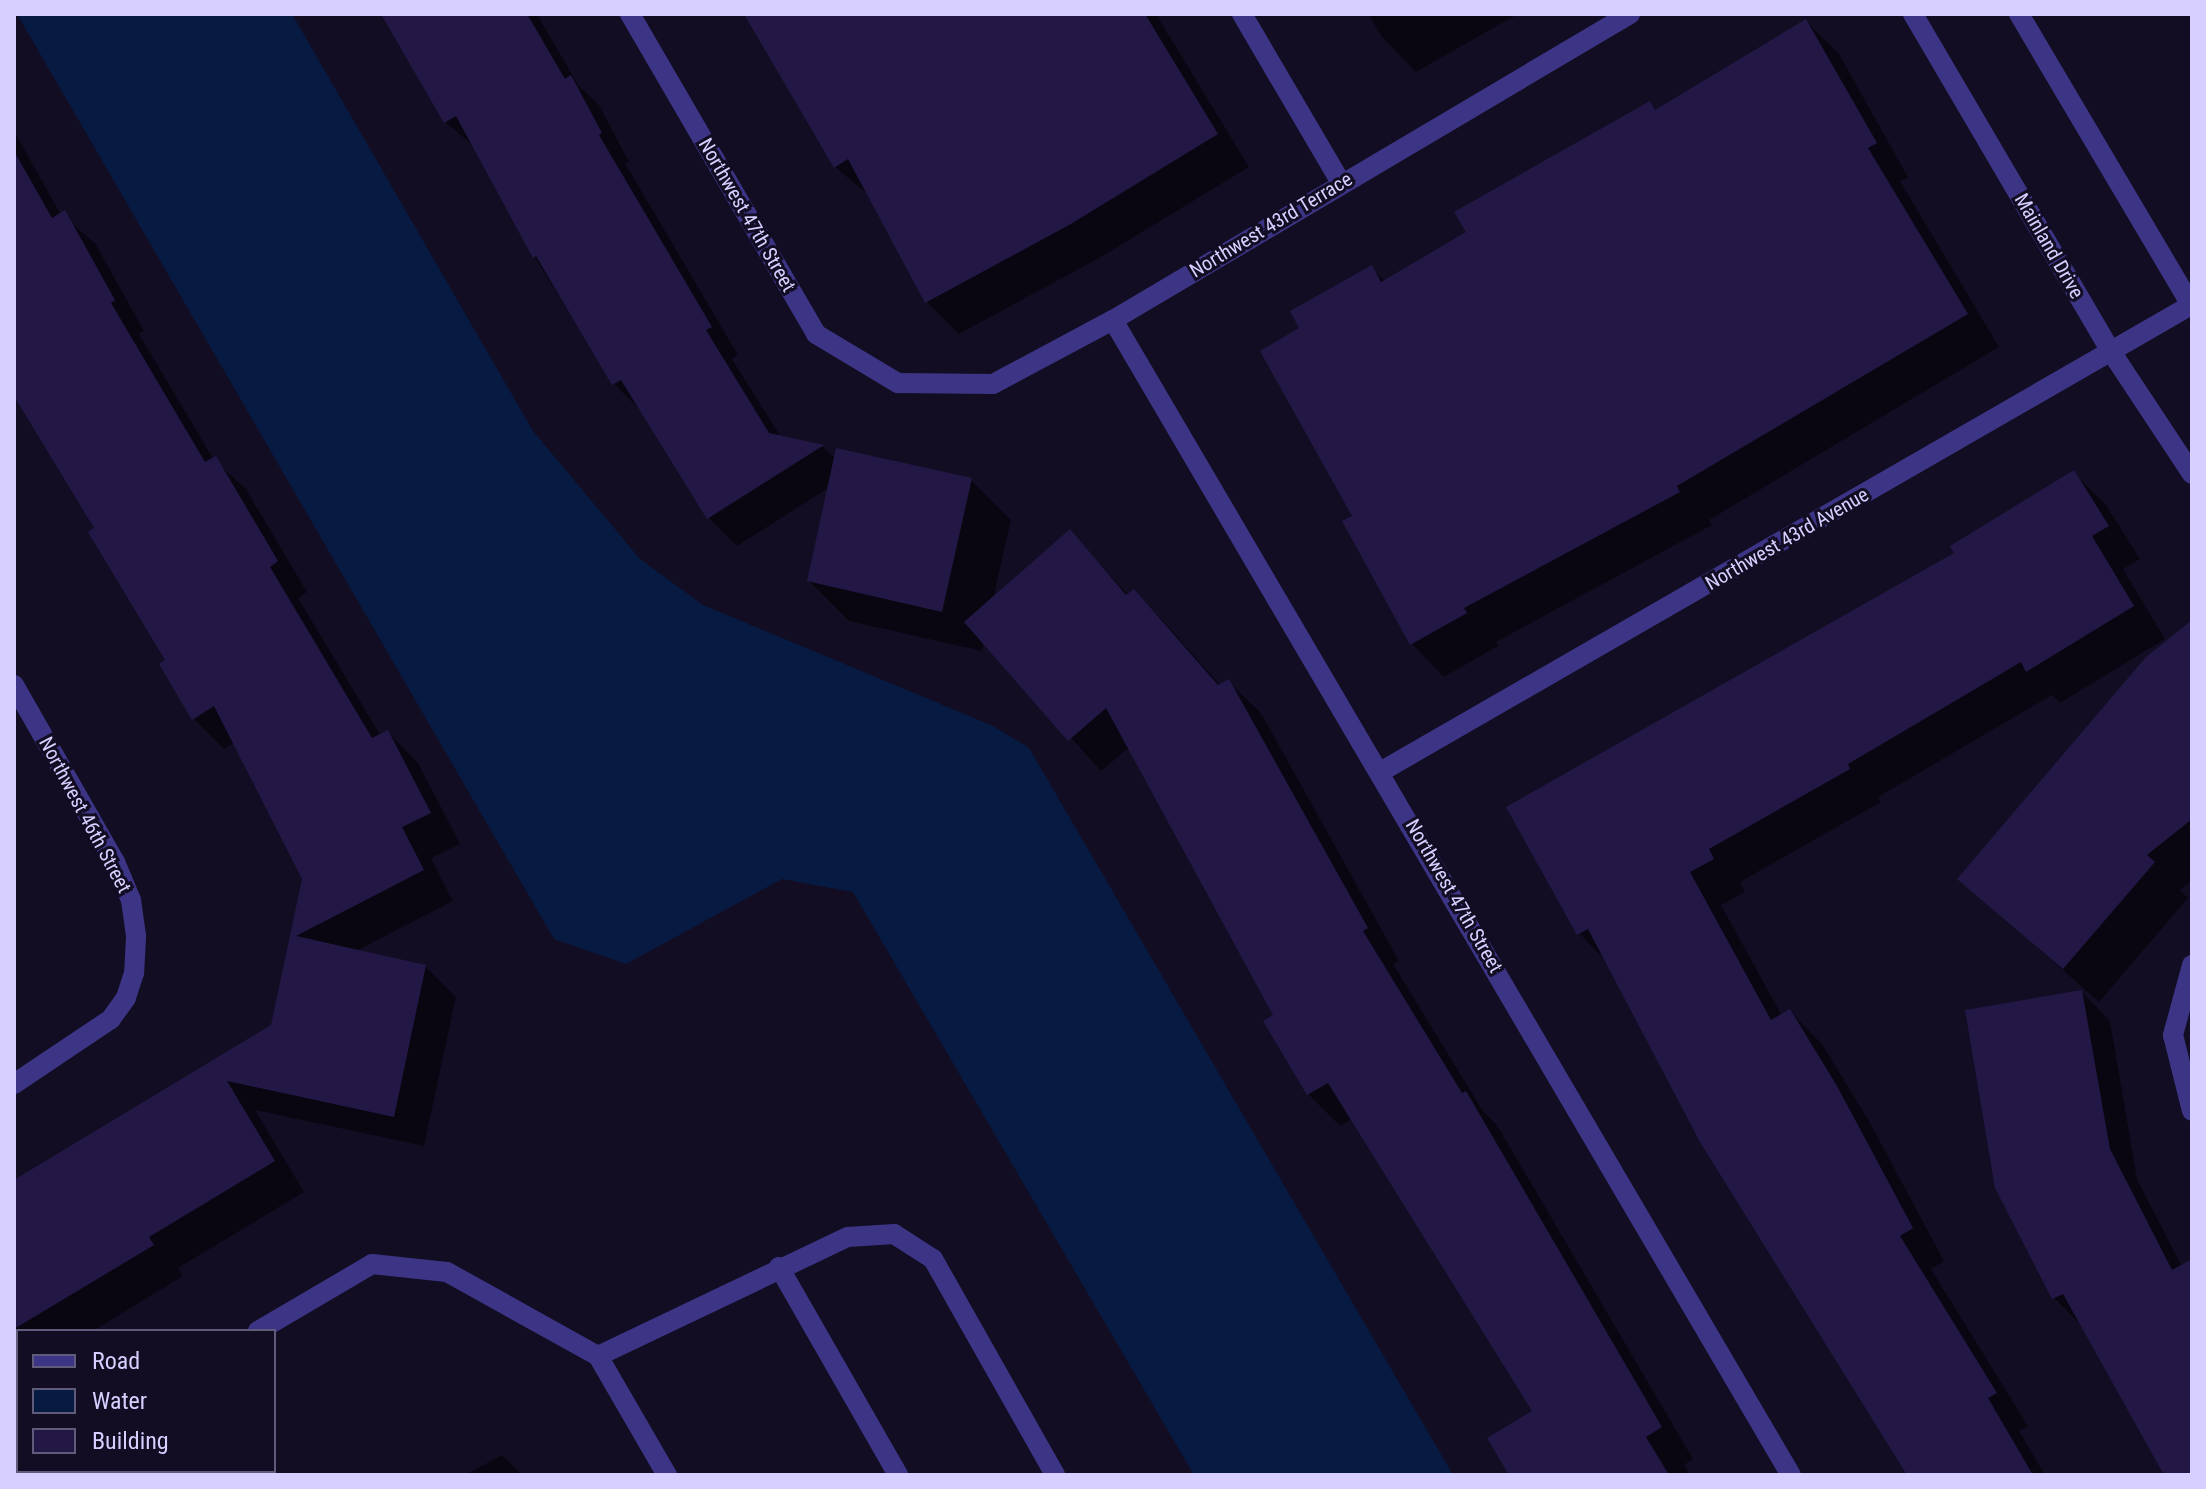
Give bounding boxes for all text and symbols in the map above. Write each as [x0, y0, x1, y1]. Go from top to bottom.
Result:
street label: Northwest 47th Street [693, 134, 801, 296]
street label: Northwest 43rd Terrace [1185, 167, 1357, 283]
street label: Mainland Drive [2009, 189, 2089, 303]
street label: Northwest 43rd Avenue [1701, 483, 1873, 595]
street label: Northwest 46th Street [34, 733, 136, 897]
street label: Northwest 47th Street [1400, 815, 1508, 977]
legend [16, 1329, 276, 1473]
text: Road [92, 1347, 140, 1375]
text: Water [92, 1387, 147, 1415]
text: Building [92, 1427, 169, 1455]

